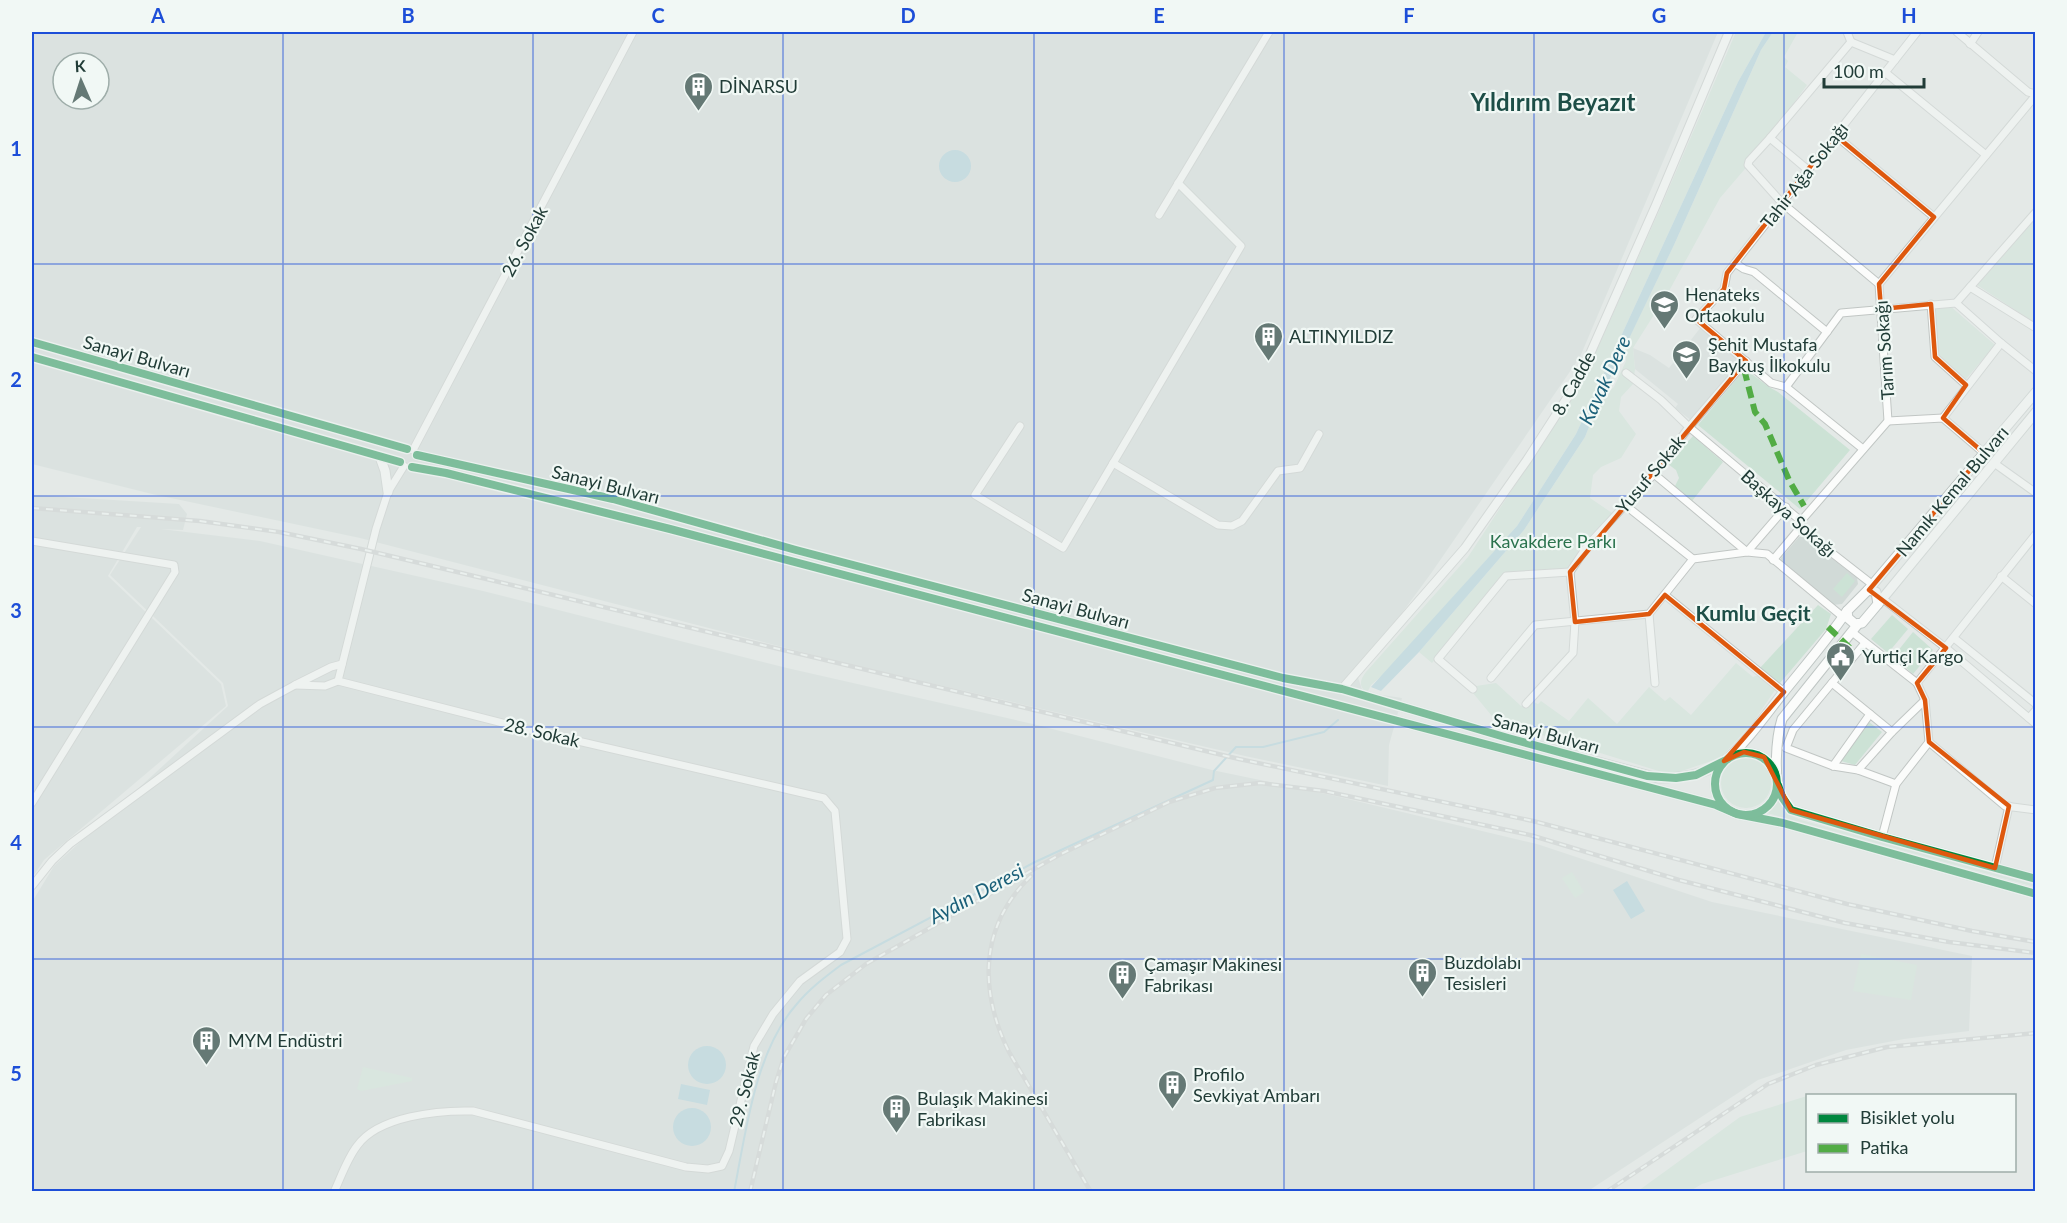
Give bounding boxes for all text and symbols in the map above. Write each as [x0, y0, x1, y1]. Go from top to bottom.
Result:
text: A [150, 3, 165, 27]
text: B [401, 3, 415, 27]
text: C [651, 3, 665, 27]
text: D [900, 3, 916, 27]
text: E [1153, 3, 1165, 27]
text: F [1403, 3, 1415, 27]
text: G [1652, 3, 1666, 27]
text: H [1901, 3, 1917, 27]
north arrow [51, 51, 111, 111]
scale bar [1824, 51, 1924, 89]
text: K [74, 56, 87, 75]
text: 100 m [1833, 60, 1884, 82]
building icon: DİNARSU [682, 70, 714, 112]
place label: DİNARSU [719, 75, 798, 97]
district label: Yıldırım Beyazıt [1469, 87, 1636, 116]
street label: Tahir Ağa Sokağı [1756, 117, 1852, 233]
text: 1 [10, 136, 22, 160]
street label: 26. Sokak [496, 201, 552, 280]
place label: Henateks Ortaokulu [1685, 283, 1765, 326]
school or university icon: Henateks Ortaokulu [1648, 288, 1680, 330]
street label: Tarım Sokağı [1870, 300, 1898, 400]
building icon: ALTINYILDIZ [1252, 320, 1284, 362]
place label: ALTINYILDIZ [1289, 325, 1393, 347]
street label: Sanayi Bulvarı [81, 330, 193, 382]
water label: Kavak Dere [1573, 332, 1635, 428]
place label: Şehit Mustafa Baykuş İlkokulu [1708, 333, 1831, 376]
school or university icon: Şehit Mustafa Baykuş İlkokulu [1671, 338, 1703, 380]
street label: 8. Cadde [1546, 347, 1600, 419]
text: 2 [10, 367, 22, 391]
street label: Namık Kemal Bulvarı [1891, 421, 2013, 561]
street label: Yusuf Sokak [1611, 430, 1690, 518]
street label: Sanayi Bulvarı [550, 460, 662, 508]
street label: Başkaya Sokağı [1737, 465, 1841, 561]
park label: Kavakdere Parkı [1490, 530, 1616, 552]
street label: Sanayi Bulvarı [1020, 583, 1132, 633]
text: 3 [10, 598, 22, 622]
district label: Kumlu Geçit [1695, 600, 1811, 625]
public building icon: Yurtiçi Kargo [1825, 640, 1857, 682]
place label: Yurtiçi Kargo [1862, 645, 1964, 667]
street label: Sanayi Bulvarı [1490, 708, 1602, 758]
street label: 28. Sokak [502, 713, 583, 752]
text: 4 [10, 830, 22, 854]
water label: Aydın Deresi [924, 858, 1028, 928]
place label: Buzdolabı Tesisleri [1444, 951, 1521, 994]
place label: Çamaşır Makinesi Fabrikası [1144, 953, 1282, 996]
building icon: Buzdolabı Tesisleri [1407, 956, 1439, 998]
building icon: Çamaşır Makinesi Fabrikası [1107, 958, 1139, 1000]
building icon: MYM Endüstri [191, 1024, 223, 1066]
place label: MYM Endüstri [228, 1029, 343, 1051]
street label: 29. Sokak [724, 1048, 764, 1129]
text: 5 [10, 1061, 22, 1085]
place label: Profilo Sevkiyat Ambarı [1193, 1063, 1320, 1106]
building icon: Profilo Sevkiyat Ambarı [1156, 1068, 1188, 1110]
place label: Bulaşık Makinesi Fabrikası [917, 1087, 1048, 1130]
building icon: Bulaşık Makinesi Fabrikası [880, 1092, 912, 1134]
legend [1806, 1094, 2016, 1172]
text: Bisiklet yolu [1860, 1106, 1955, 1128]
text: Patika [1860, 1136, 1909, 1158]

